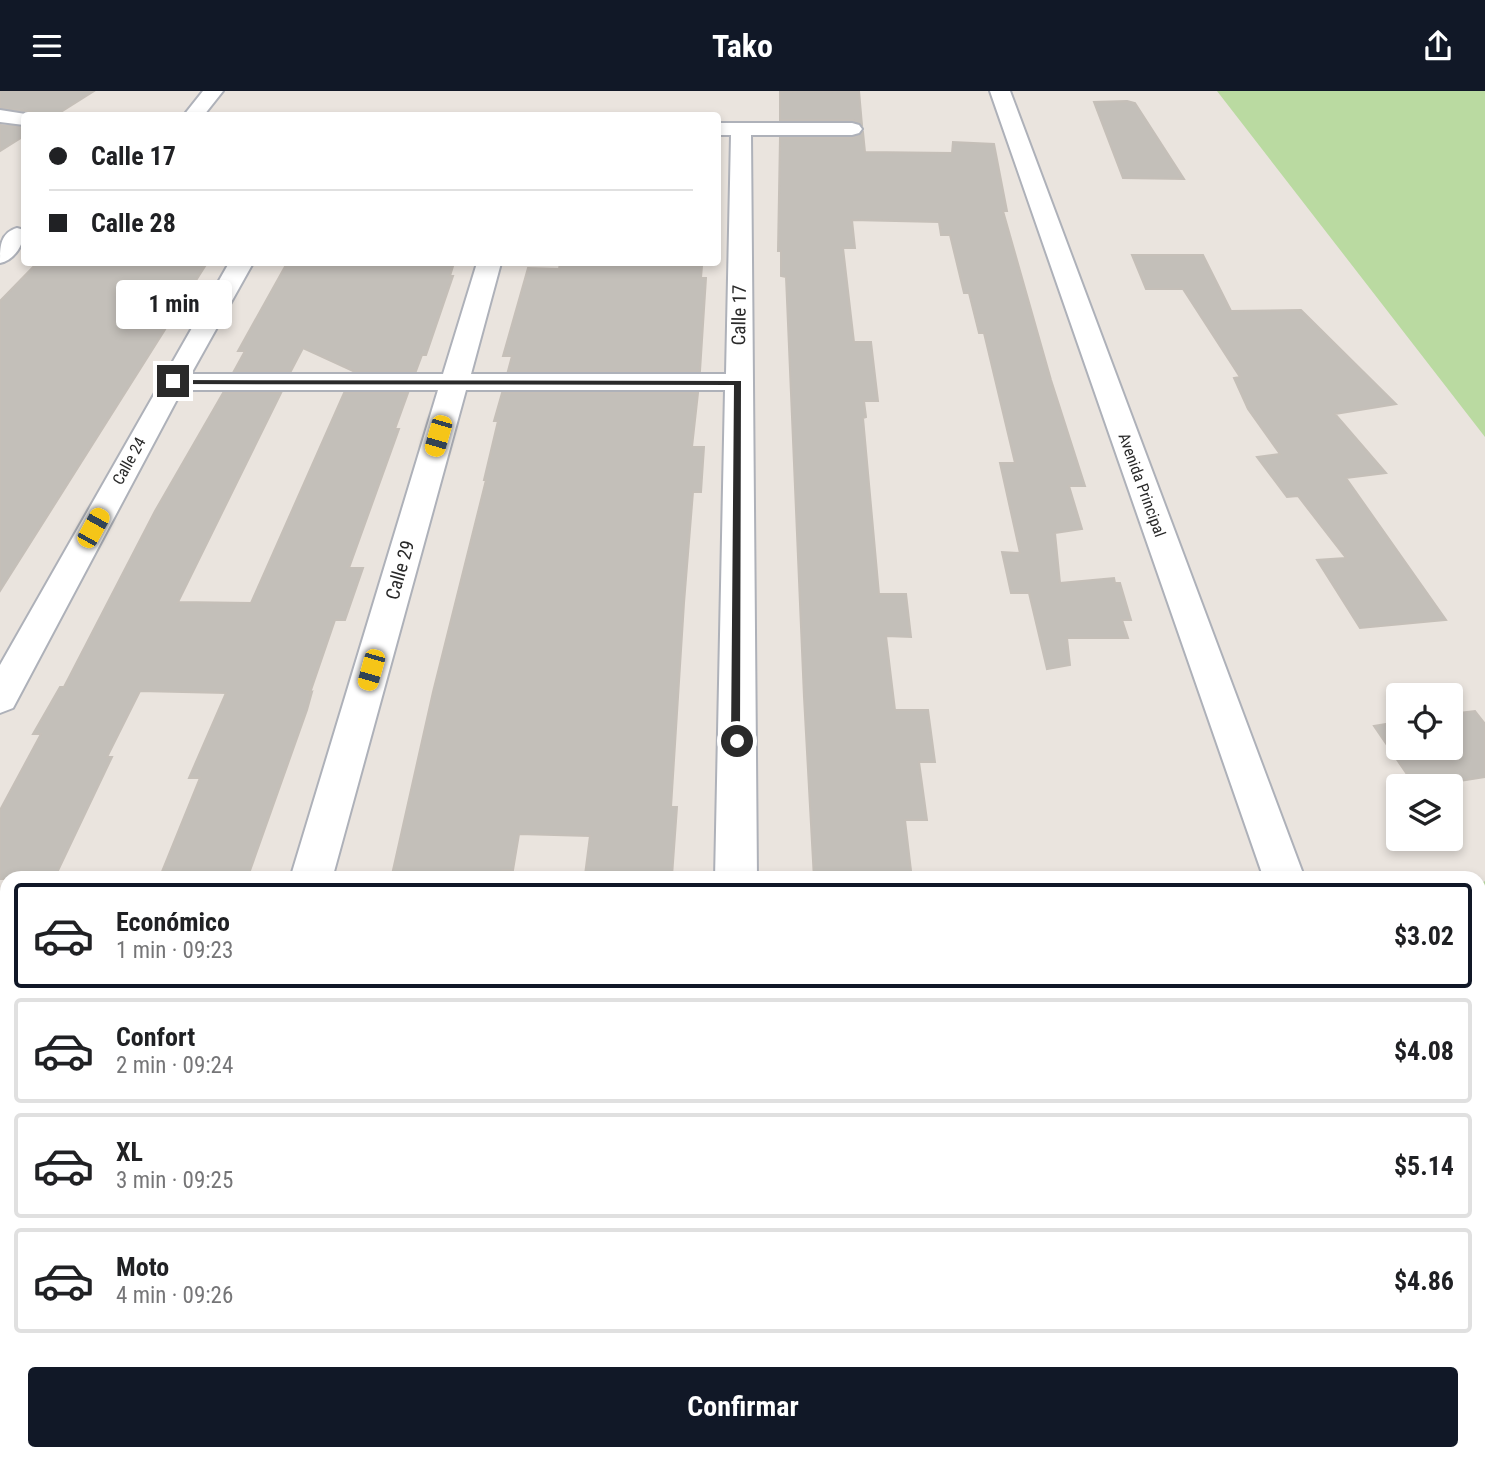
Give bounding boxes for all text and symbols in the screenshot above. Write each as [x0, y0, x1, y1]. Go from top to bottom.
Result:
icon: menu [28, 27, 66, 65]
text: Tako [712, 27, 773, 65]
icon: share [1419, 27, 1457, 65]
text: Calle 17 [91, 141, 176, 171]
text: Calle 28 [91, 208, 176, 238]
callout: 1 min [115, 279, 231, 329]
street label: Calle 17 [727, 284, 751, 346]
text: 1 min [148, 291, 200, 318]
route end [157, 365, 189, 397]
car [423, 413, 454, 459]
street label: Avenida Principal [1114, 430, 1170, 540]
street label: Calle 24 [108, 434, 150, 488]
car [74, 505, 113, 551]
street label: Calle 29 [381, 538, 419, 602]
car [356, 647, 387, 693]
map controls [1386, 683, 1463, 851]
button: locate [1386, 683, 1463, 760]
route start [721, 725, 753, 757]
button: layers [1386, 774, 1463, 851]
icon: car [32, 904, 95, 967]
text: Económico [116, 907, 230, 937]
text: $3.02 [1394, 921, 1454, 951]
text: 1 min · 09:23 [116, 937, 233, 964]
icon: car [32, 1019, 95, 1082]
text: Confort [116, 1022, 195, 1052]
text: $4.08 [1394, 1036, 1454, 1066]
text: 2 min · 09:24 [116, 1052, 233, 1079]
icon: car [32, 1134, 95, 1197]
text: XL [116, 1137, 143, 1167]
text: $5.14 [1394, 1151, 1454, 1181]
text: 3 min · 09:25 [116, 1167, 233, 1194]
icon: car [32, 1249, 95, 1312]
text: Moto [116, 1252, 169, 1282]
text: $4.86 [1394, 1266, 1454, 1296]
text: 4 min · 09:26 [116, 1282, 233, 1309]
button: Confirmar [28, 1367, 1458, 1447]

